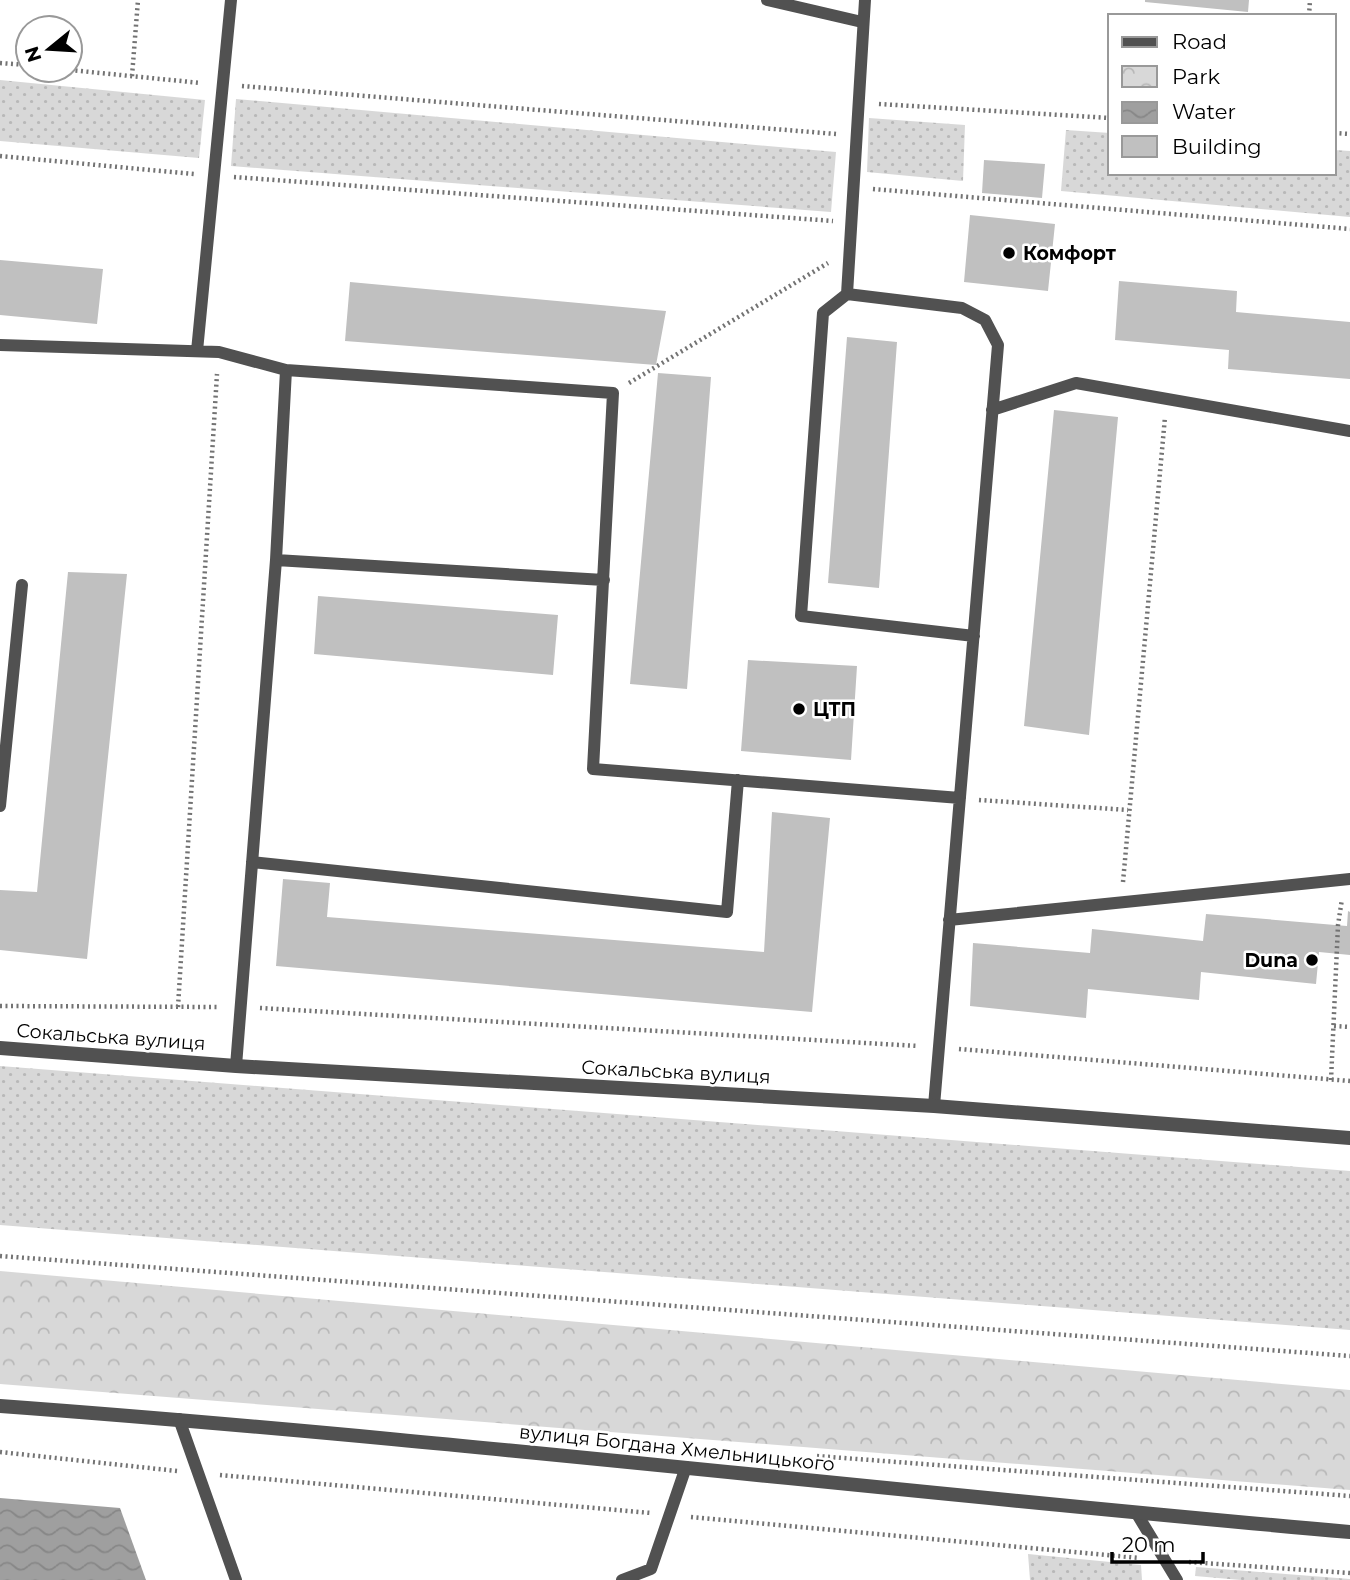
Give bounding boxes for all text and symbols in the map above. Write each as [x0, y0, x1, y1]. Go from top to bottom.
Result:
north arrow [14, 14, 84, 84]
legend [1108, 14, 1336, 175]
text: Road [1172, 29, 1227, 54]
text: N [20, 43, 47, 65]
text: Park [1172, 64, 1220, 89]
text: Water [1172, 99, 1236, 124]
text: Building [1172, 134, 1262, 159]
place label: Комфорт [1023, 242, 1117, 265]
marker: Комфорт [1001, 245, 1017, 261]
place label: ЦТП [813, 698, 856, 721]
marker: ЦТП [791, 701, 807, 717]
place label: Duna [1244, 949, 1298, 972]
marker: Duna [1304, 952, 1320, 968]
street label: Сокальська вулиця [16, 1019, 206, 1055]
street label: Сокальська вулиця [581, 1056, 771, 1088]
street label: вулиця Богдана Хмельницького [518, 1420, 836, 1476]
scale bar [1112, 1520, 1203, 1564]
text: 20 m [1122, 1532, 1176, 1557]

